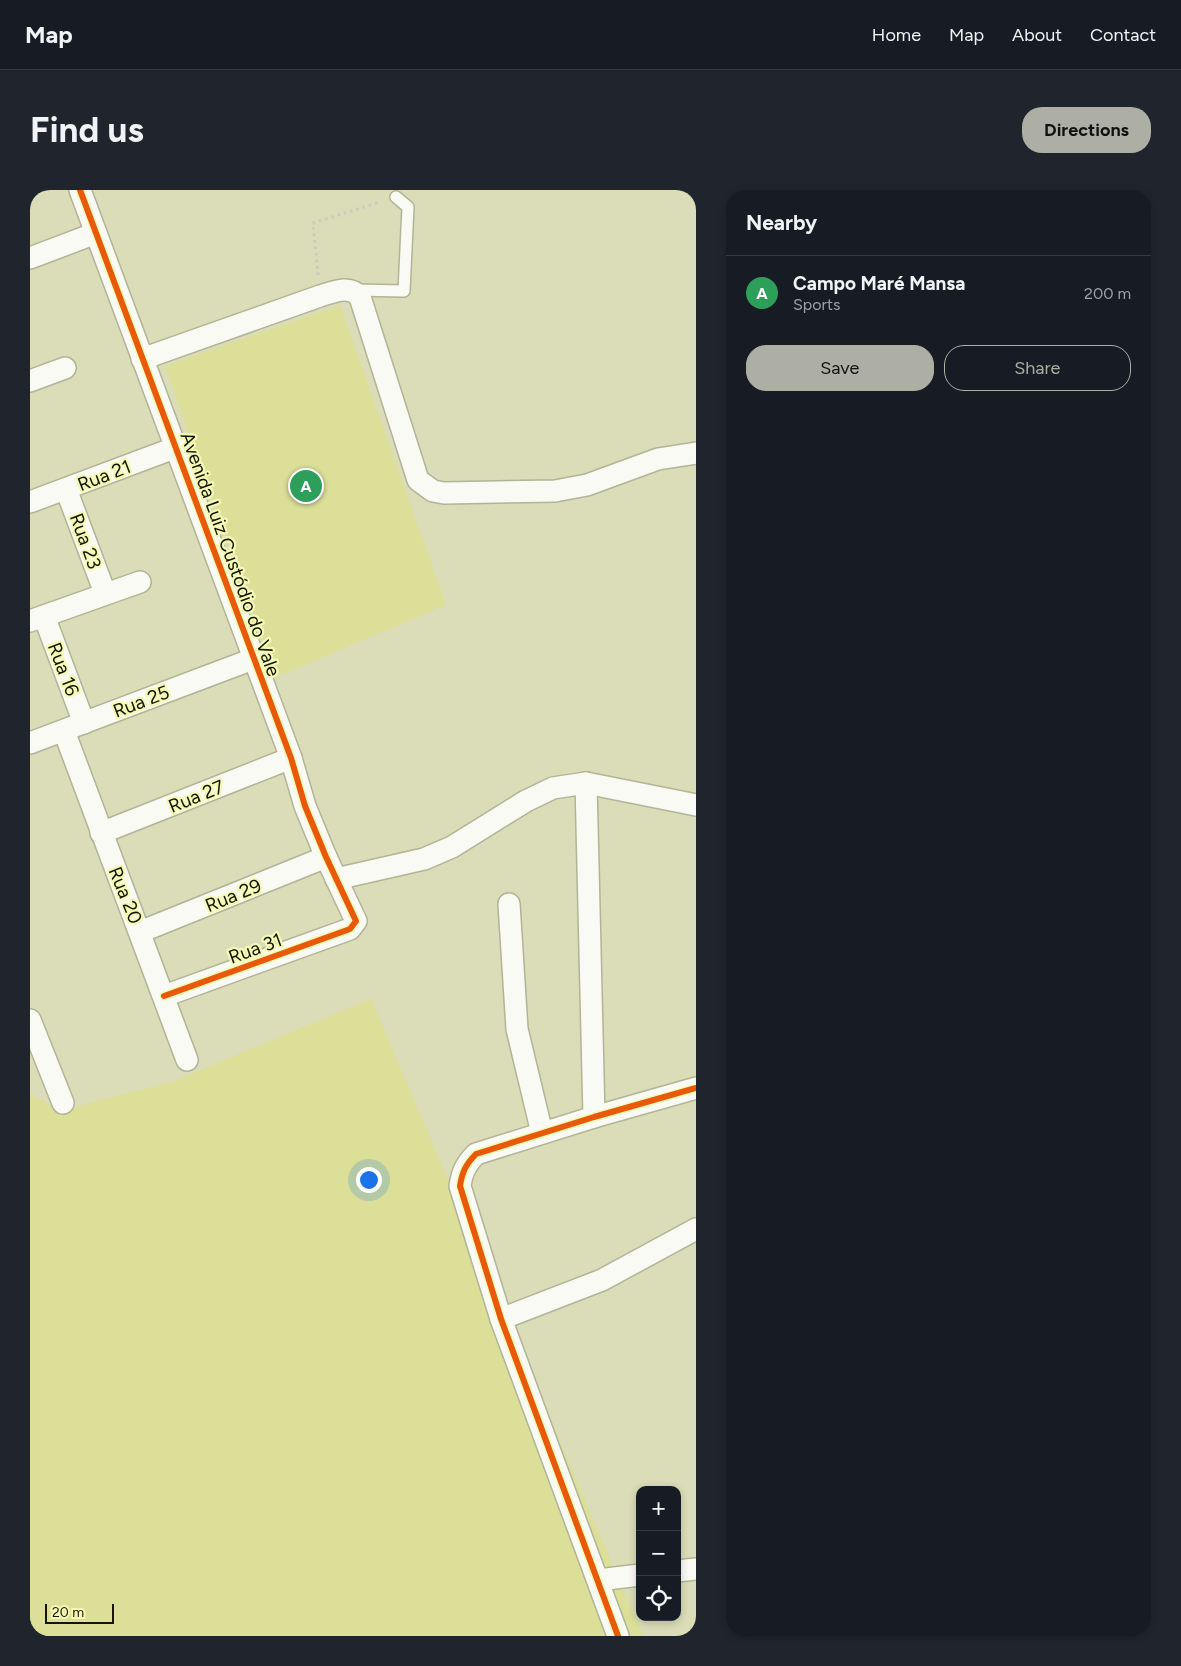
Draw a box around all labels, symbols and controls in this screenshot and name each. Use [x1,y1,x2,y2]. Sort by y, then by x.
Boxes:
text: Map [25,20,73,49]
text: Home [872,24,921,46]
text: Map [949,24,984,46]
text: About [1012,24,1062,46]
text: Contact [1090,24,1156,46]
button: Directions [1022,107,1151,153]
text: Find us [30,109,144,151]
text: Nearby [746,210,817,235]
text: Campo Maré Mansa [793,272,965,295]
text: A [756,284,768,303]
text: 200 m [1084,284,1131,303]
text: Sports [793,295,840,314]
button: Save [746,345,934,391]
button: Share [944,345,1131,391]
street label: Avenida Luiz Custódio do Vale [176,429,285,679]
street label: Rua 21 [74,455,134,496]
pin: A [290,467,322,505]
street label: Rua 23 [65,510,106,572]
street label: Rua 16 [43,639,84,699]
street label: Rua 25 [110,680,173,723]
street label: Rua 27 [165,775,227,818]
street label: Rua 20 [104,863,147,927]
street label: Rua 29 [202,874,265,917]
street label: Rua 31 [225,928,285,969]
your location [356,1167,382,1193]
map controls [636,1486,681,1621]
button: + [636,1486,681,1531]
button: − [636,1531,681,1576]
button: locate [636,1576,681,1621]
scale bar [45,1601,114,1624]
text: 20 m [52,1604,84,1621]

